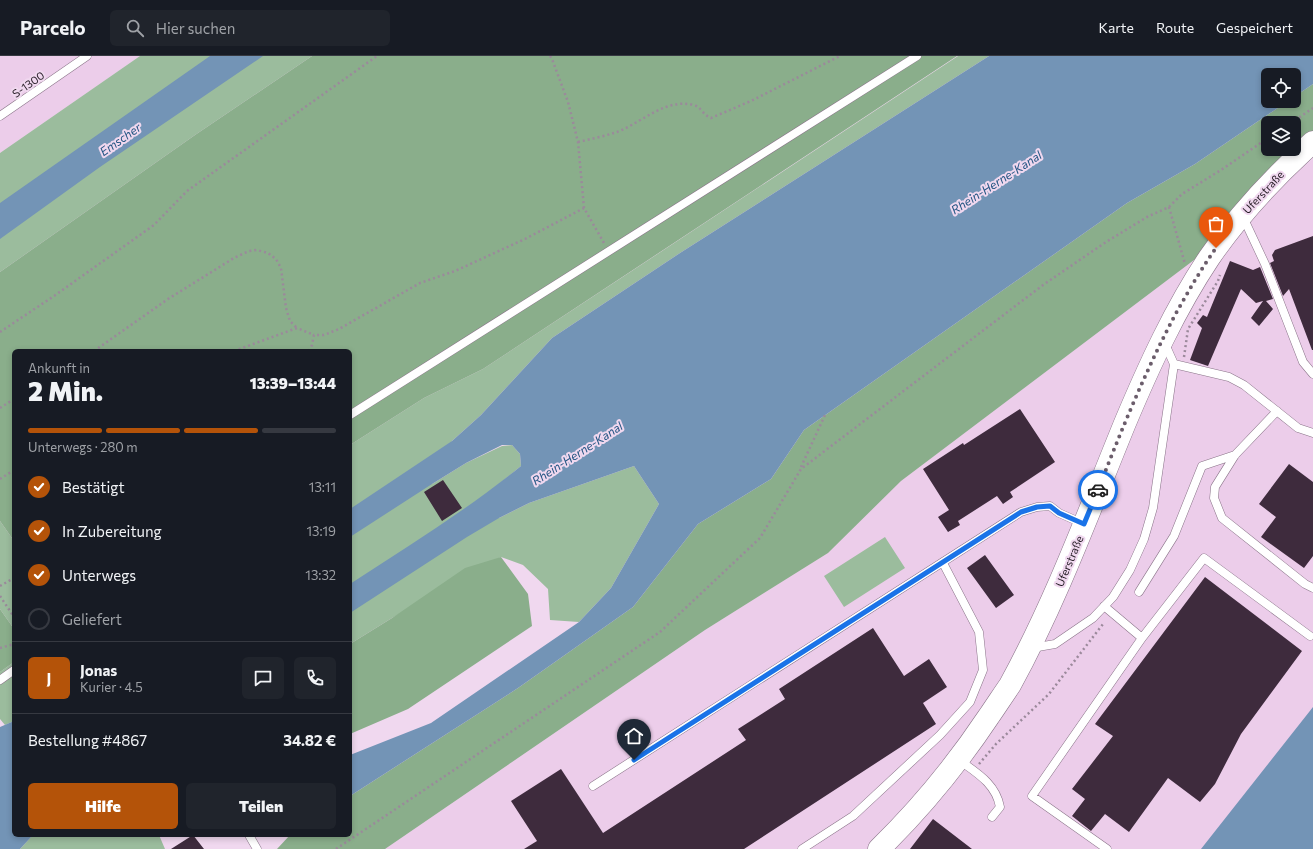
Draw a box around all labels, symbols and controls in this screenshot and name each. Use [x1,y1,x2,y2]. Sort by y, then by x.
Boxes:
search box [110,10,390,46]
text: Parcelo [20,16,86,39]
icon: search [124,17,146,39]
text: Hier suchen [156,19,235,37]
text: Karte [1099,19,1134,36]
text: Route [1156,19,1194,36]
text: Gespeichert [1216,19,1293,36]
street label: S-1300 [9,68,47,100]
map controls [1261,68,1301,156]
button: locate [1261,68,1301,108]
button: layers [1261,116,1301,156]
water label: Emscher [97,119,144,158]
water label: Rhein-Herne-Kanal [948,147,1045,217]
street label: Uferstraße [1240,168,1286,216]
pin [1199,207,1233,248]
icon: bag [1205,213,1227,235]
text: Ankunft in [28,360,90,376]
text: 13:39–13:44 [250,374,336,392]
text: 2 Min. [28,375,103,406]
water label: Rhein-Herne-Kanal [529,418,626,488]
text: Unterwegs · 280 m [28,439,138,455]
courier [1078,470,1118,510]
icon: check [28,476,50,498]
text: Bestätigt [62,478,125,496]
text: 13:11 [309,479,336,495]
icon: car [1087,479,1109,501]
icon: check [28,520,50,542]
text: In Zubereitung [62,522,162,540]
text: 13:19 [307,523,336,539]
street label: Uferstraße [1052,533,1086,588]
icon: check [28,564,50,586]
text: Unterwegs [62,566,136,584]
text: 13:32 [305,567,336,583]
text: Geliefert [62,610,122,628]
button: chat [242,657,284,699]
button: phone [294,657,336,699]
text: Jonas [80,661,117,679]
text: J [47,669,51,687]
text: Kurier · 4.5 [80,679,143,695]
pin [617,719,651,760]
icon: home [623,725,645,747]
text: Bestellung #4867 [28,731,147,749]
text: 34.82 € [283,731,336,749]
button: Hilfe [28,783,178,829]
button: Teilen [186,783,336,829]

